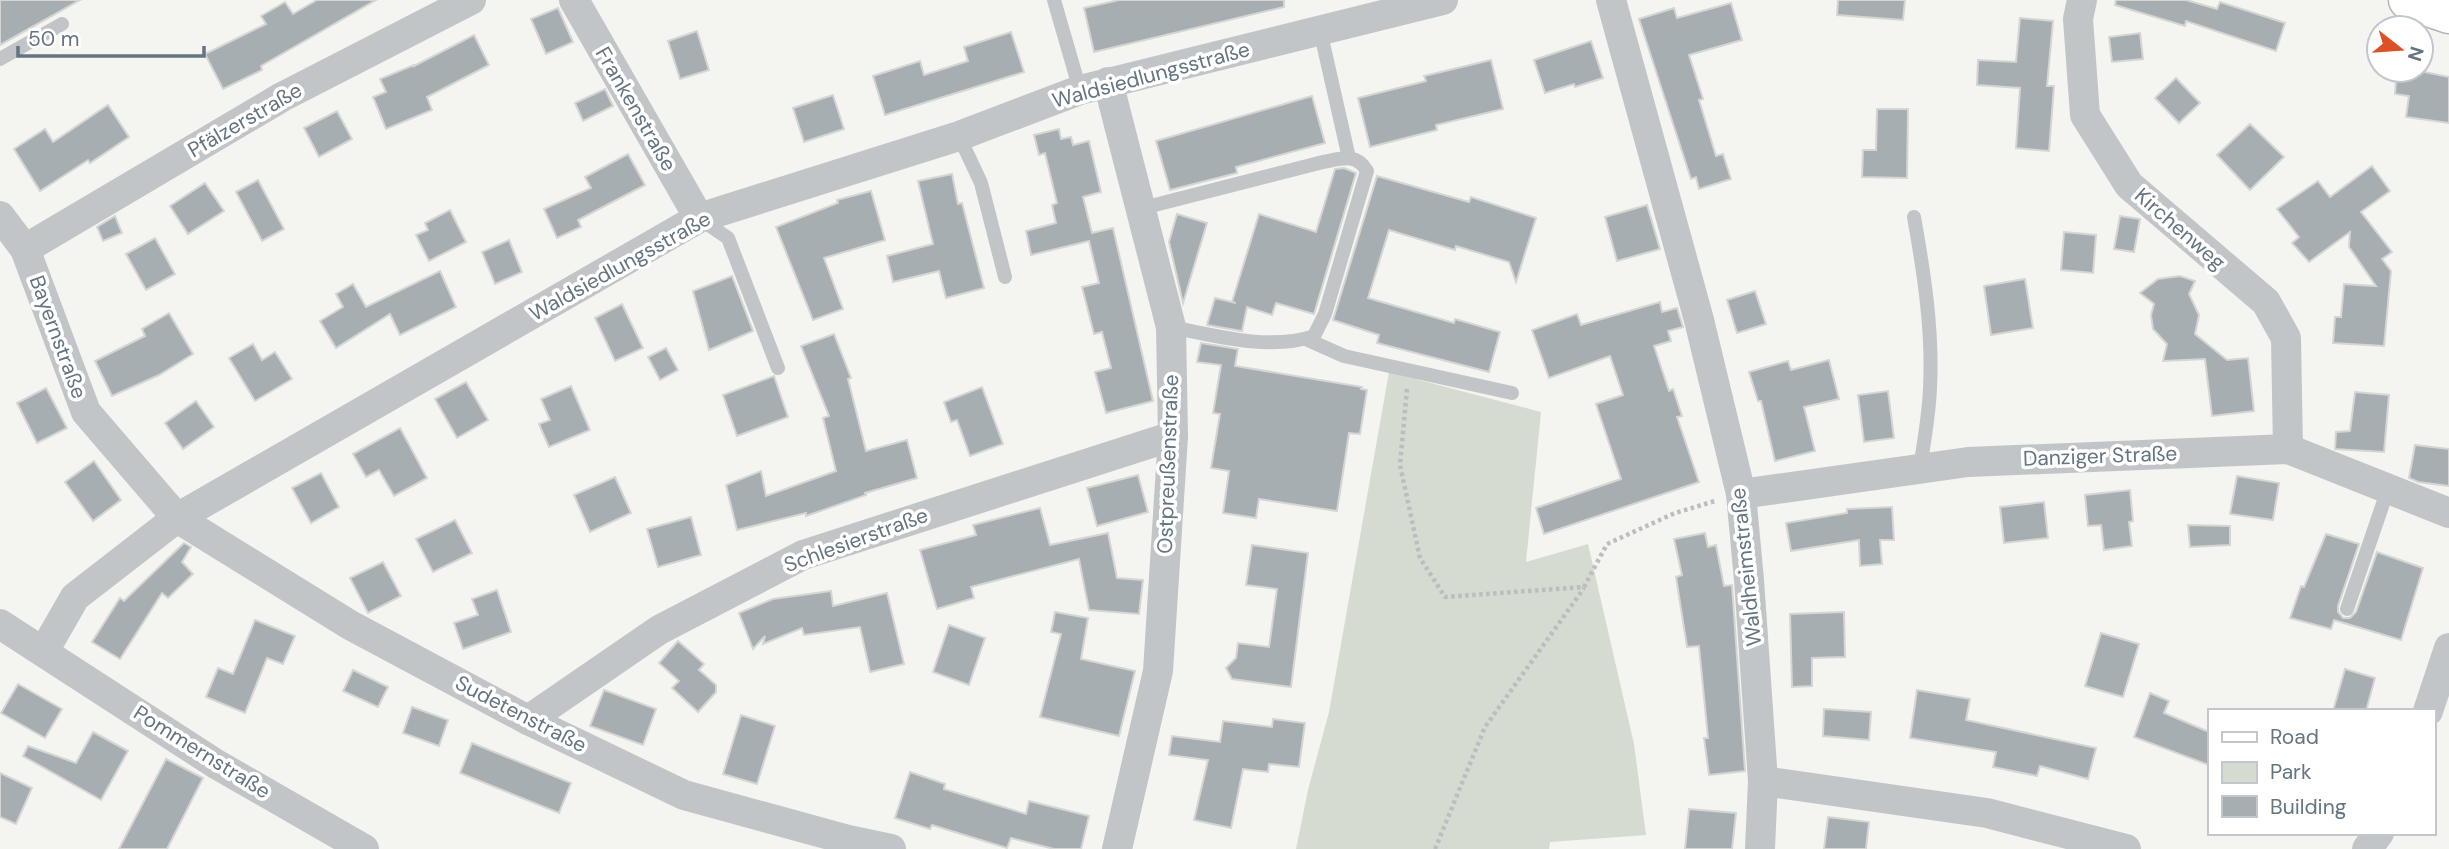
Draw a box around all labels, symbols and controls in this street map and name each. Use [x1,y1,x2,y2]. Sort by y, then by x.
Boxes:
scale bar [18,14,203,58]
north arrow [2365,14,2435,84]
text: 50 m [28,25,79,53]
street label: Waldsiedlungsstraße [1049,35,1253,115]
street label: Frankenstraße [589,42,683,176]
text: N [2402,44,2430,64]
street label: Pfälzerstraße [183,76,307,164]
street label: Kirchenweg [2129,182,2232,276]
street label: Waldsiedlungsstraße [524,204,716,328]
street label: Bayernstraße [23,271,93,403]
street label: Ostpreußenstraße [1151,374,1185,554]
street label: Danziger Straße [2022,439,2178,473]
street label: Waldheimstraße [1724,486,1768,648]
street label: Schlesierstraße [780,501,932,579]
street label: Sudetenstraße [451,669,592,759]
street label: Pommernstraße [128,699,276,805]
legend [2208,709,2435,835]
text: Road [2270,723,2319,751]
text: Park [2270,758,2312,786]
text: Building [2270,793,2347,821]

